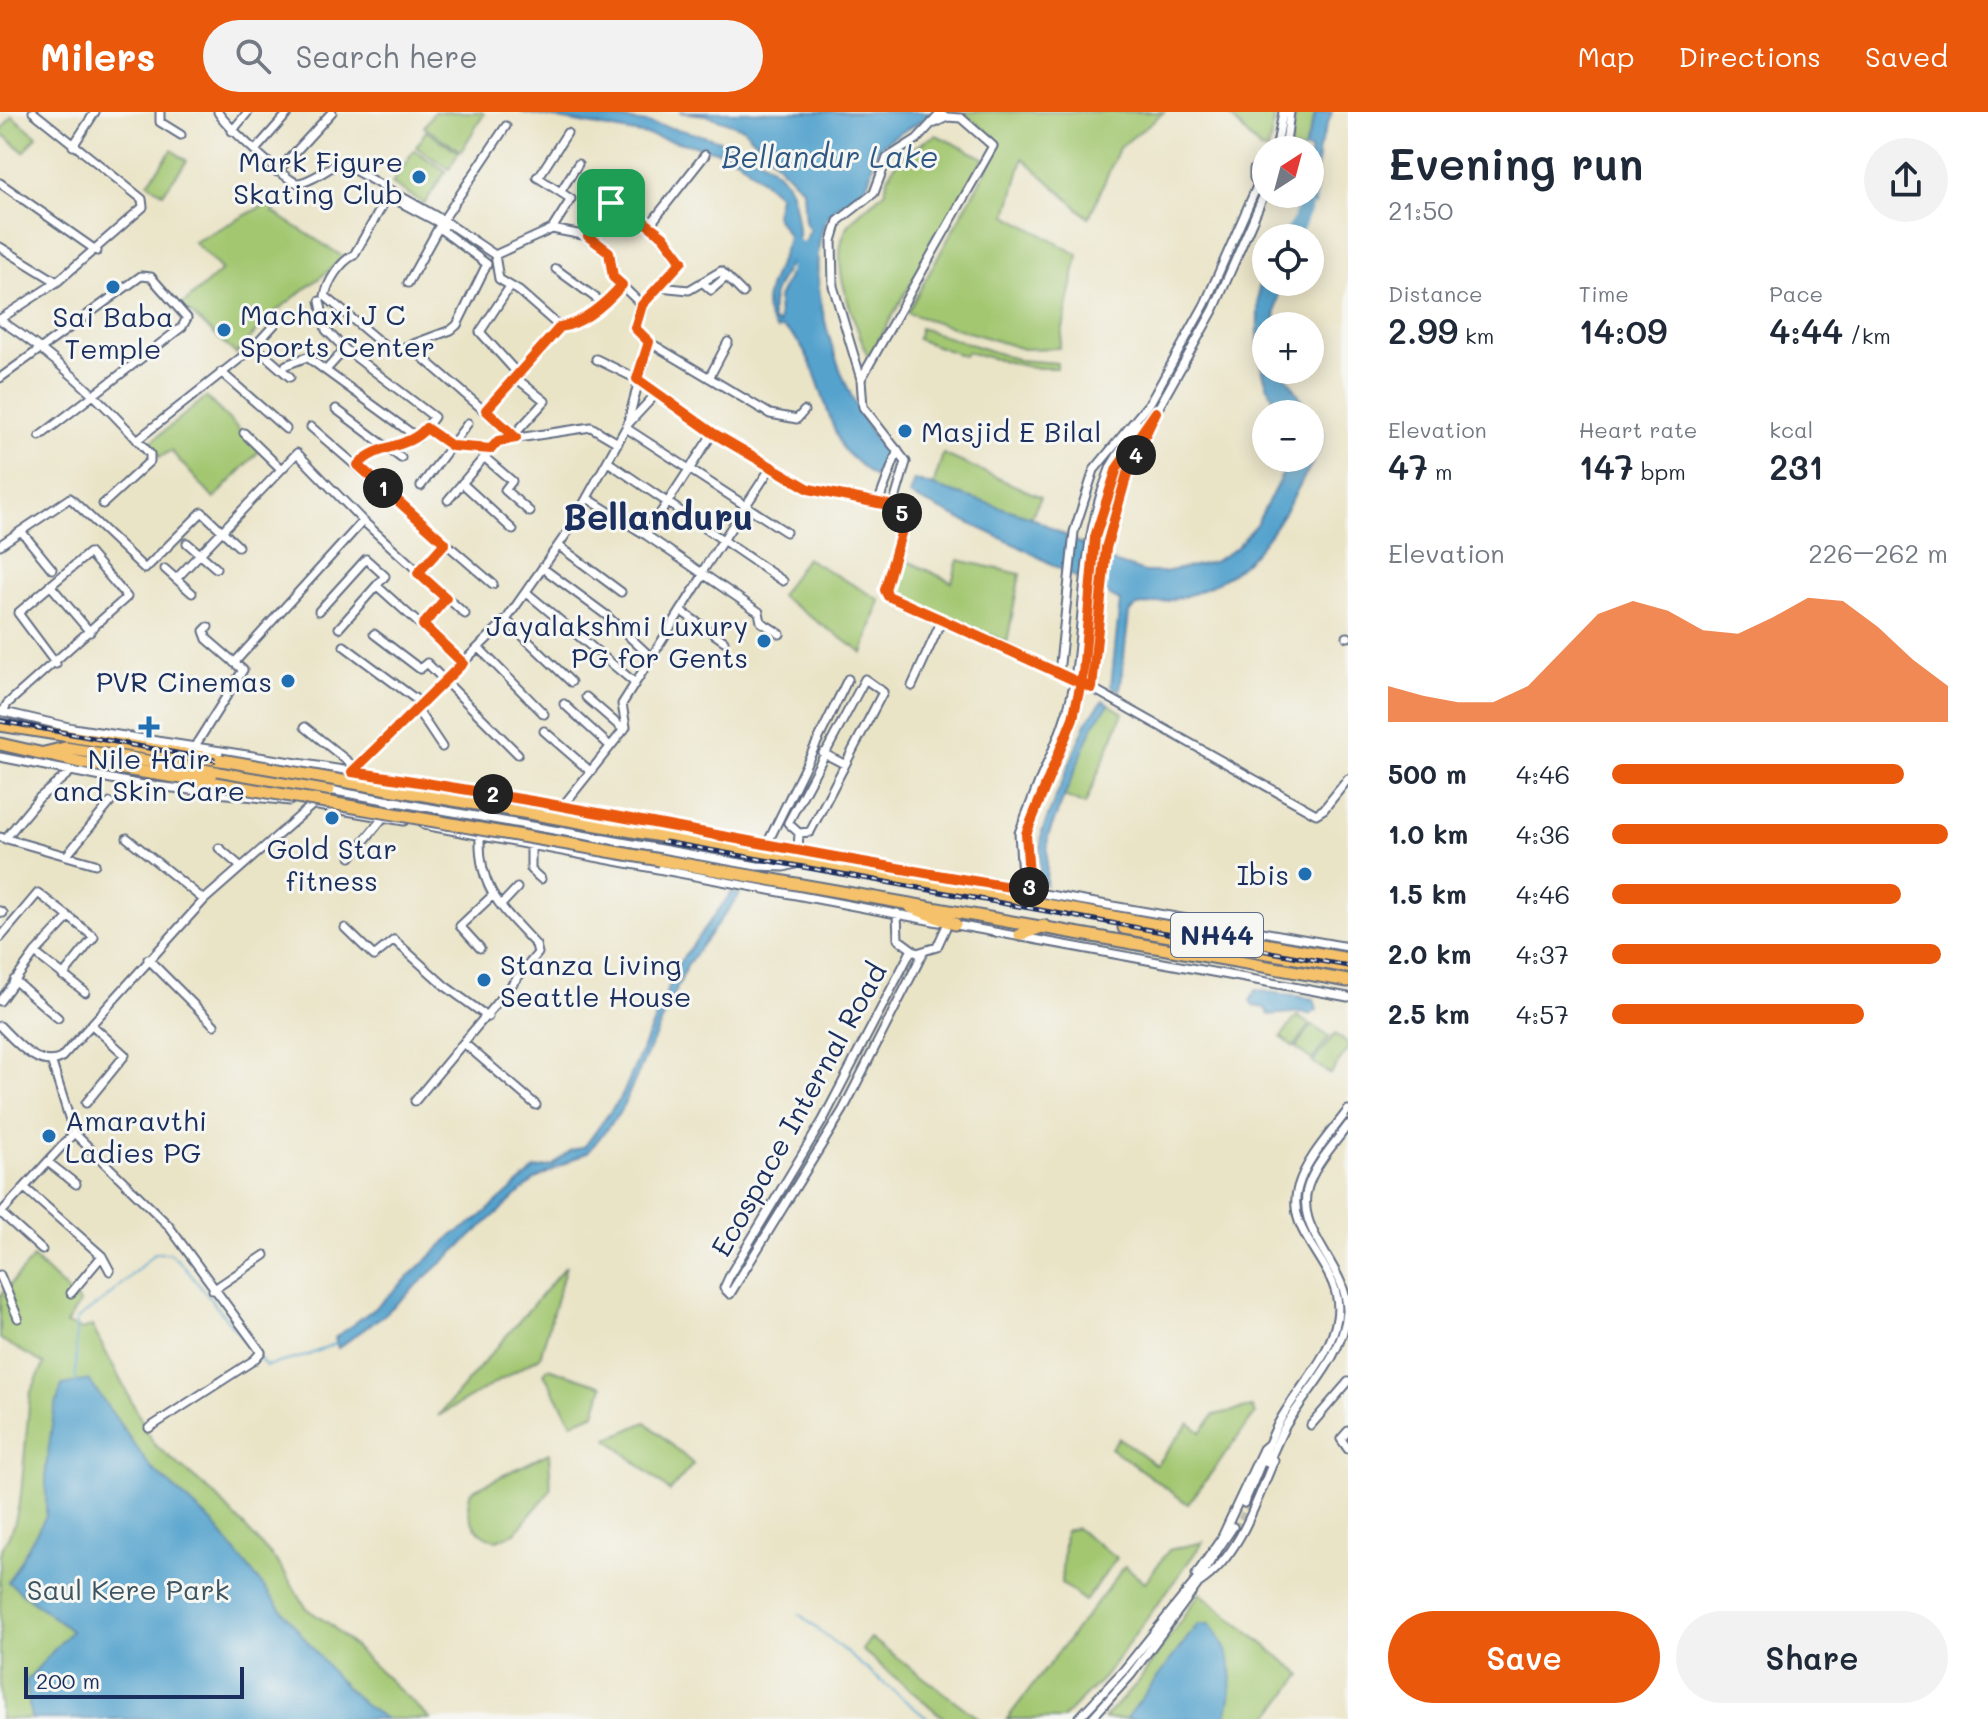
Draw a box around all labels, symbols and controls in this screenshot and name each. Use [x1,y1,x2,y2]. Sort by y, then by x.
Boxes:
search box [203,20,763,92]
text: Milers [40,31,155,81]
icon: search [231,34,275,78]
text: Search here [295,36,478,76]
text: Map [1578,38,1635,74]
text: Directions [1679,38,1821,74]
text: Saved [1865,38,1948,74]
text: Evening run [1388,134,1643,191]
water label: Bellandur Lake [722,136,938,176]
north arrow [1252,136,1324,208]
map controls [1252,136,1324,472]
button: share [1864,138,1948,222]
place label: Mark Figure Skating Club [233,143,403,211]
marker: Mark Figure Skating Club [410,168,428,186]
pin [577,169,645,237]
icon: arrive [589,181,633,225]
text: 21:50 [1388,193,1453,227]
button: locate [1252,224,1324,296]
marker: Sai Baba Temple [104,278,122,296]
text: Distance [1388,279,1483,308]
text: Time [1579,279,1629,308]
text: Pace [1769,279,1823,308]
place label: Machaxi J C Sports Center [240,296,435,364]
place label: Sai Baba Temple [53,298,173,366]
text: 2.99 [1388,308,1458,353]
text: 14:09 [1579,308,1667,353]
text: 4:44 [1769,308,1843,353]
button: + [1252,312,1324,384]
marker: Machaxi J C Sports Center [215,321,233,339]
text: km [1458,321,1494,350]
text: /km [1843,321,1891,350]
button: − [1252,400,1324,472]
place label: Masjid E Bilal [921,413,1102,449]
text: Elevation [1388,415,1487,444]
text: Heart rate [1579,415,1697,444]
text: kcal [1769,415,1813,444]
marker: Masjid E Bilal [896,422,914,440]
pin: 4 [1116,435,1156,475]
text: 4 [1129,440,1143,469]
text: 47 [1388,444,1428,489]
text: 147 [1579,444,1634,489]
text: 231 [1769,444,1824,489]
text: m [1428,457,1453,486]
text: bpm [1634,457,1686,486]
pin: 1 [363,468,403,508]
text: 1 [378,473,388,502]
district label: Bellanduru [563,492,753,539]
pin: 5 [882,493,922,533]
text: 5 [896,498,908,527]
text: Elevation [1388,536,1505,570]
text: 226–262 m [1808,536,1948,570]
place label: Jayalakshmi Luxury PG for Gents [486,607,748,675]
marker: Jayalakshmi Luxury PG for Gents [755,632,773,650]
place label: PVR Cinemas [96,663,272,699]
marker: PVR Cinemas [279,672,297,690]
marker: Nile Hair and Skin Care [138,716,160,738]
place label: Nile Hair and Skin Care [53,740,245,808]
text: 500 m [1388,757,1467,791]
text: 4:46 [1516,757,1570,791]
pin: 2 [473,774,513,814]
text: 2 [487,779,499,808]
marker: Gold Star fitness [323,809,341,827]
text: 1.0 km [1388,817,1468,851]
text: 4:36 [1516,817,1570,851]
place label: Gold Star fitness [267,830,397,898]
place label: Ibis [1237,856,1289,892]
marker: Ibis [1296,865,1314,883]
pin: 3 [1009,867,1049,907]
text: 3 [1022,872,1036,901]
text: 1.5 km [1388,877,1467,911]
text: 4:46 [1516,877,1570,911]
road number: NH44 [1171,913,1263,957]
text: 2.0 km [1388,937,1471,971]
text: 4:37 [1516,937,1569,971]
place label: Stanza Living Seattle House [500,946,691,1014]
street label: Ecospace Internal Road [702,956,894,1262]
marker: Stanza Living Seattle House [475,971,493,989]
text: 2.5 km [1388,997,1470,1031]
text: 4:57 [1516,997,1569,1031]
place label: Amaravthi Ladies PG [65,1102,207,1170]
marker: Amaravthi Ladies PG [40,1127,58,1145]
park label: Saul Kere Park [27,1571,229,1607]
button: Save [1388,1611,1660,1703]
button: Share [1676,1611,1948,1703]
scale bar [24,1663,244,1699]
text: 200 m [36,1666,100,1695]

